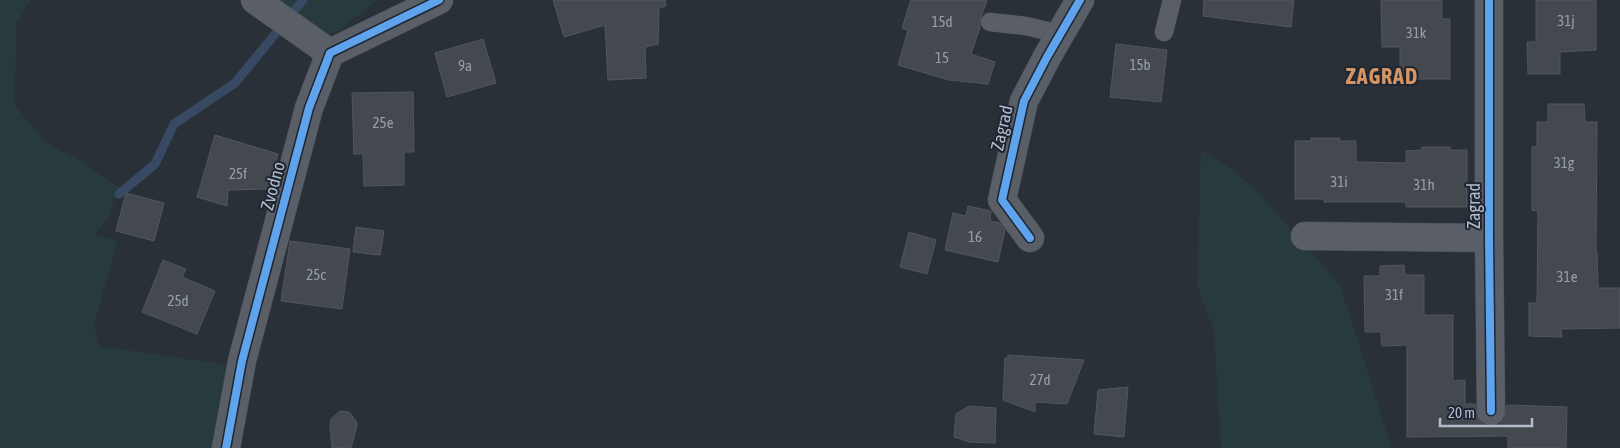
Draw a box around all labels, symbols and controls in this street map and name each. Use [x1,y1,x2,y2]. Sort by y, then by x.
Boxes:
house number: 31j [1557,12,1575,29]
house number: 15d [931,13,953,30]
house number: 31k [1406,24,1427,41]
house number: 15 [935,49,949,66]
house number: 15b [1129,56,1151,73]
house number: 9a [458,57,472,74]
district label: ZAGRAD [1346,63,1418,89]
street label: Zagrad [986,103,1017,153]
house number: 25e [373,114,394,131]
house number: 31g [1554,154,1575,171]
street label: Zvodno [256,159,289,213]
house number: 25f [229,165,247,182]
house number: 31i [1330,173,1348,190]
house number: 31h [1413,176,1435,193]
street label: Zagrad [1463,183,1484,229]
house number: 16 [968,228,982,245]
house number: 25c [306,266,326,283]
house number: 31e [1557,268,1578,285]
house number: 31f [1385,286,1403,303]
house number: 25d [167,292,189,309]
house number: 27d [1029,371,1051,388]
scale bar [1440,396,1532,428]
text: 20 m [1448,404,1475,421]

